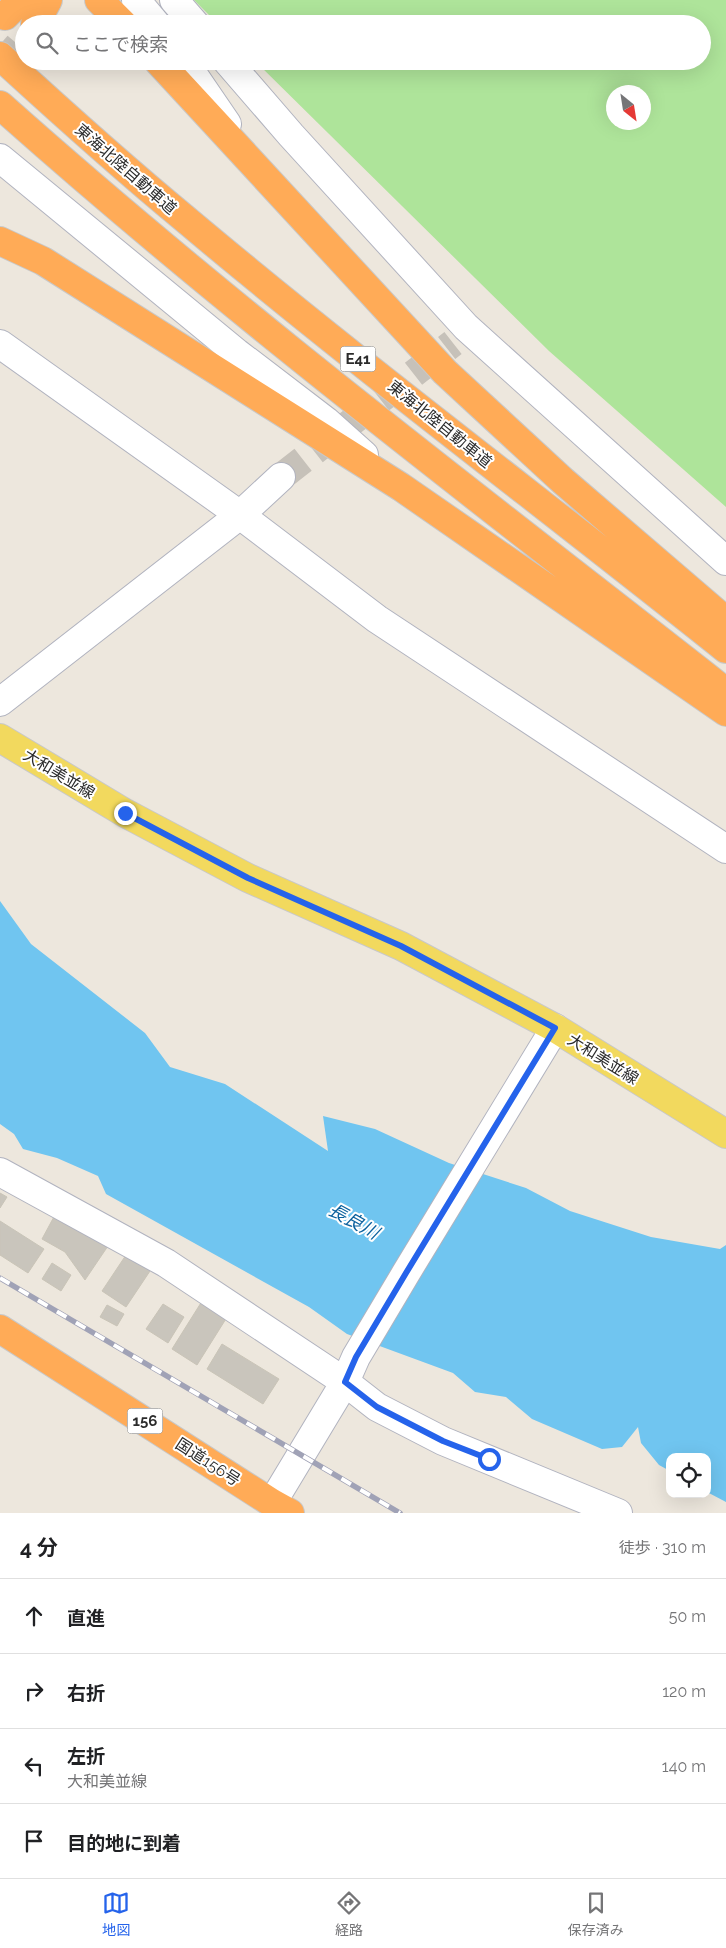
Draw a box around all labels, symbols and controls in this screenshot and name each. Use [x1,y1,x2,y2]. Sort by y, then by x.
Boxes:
search box [15,15,711,70]
icon: search [33,29,61,57]
text: ここで検索 [73,33,168,55]
north arrow [606,85,651,130]
street label: 東海北陸自動車道 [71,120,181,218]
road number: E41 [340,346,376,372]
street label: 東海北陸自動車道 [384,376,496,472]
street label: 大和美並線 [20,745,98,803]
route end [114,802,137,825]
street label: 大和美並線 [564,1030,642,1088]
water label: 長良川 [325,1199,384,1244]
road number: 156 [128,1408,162,1434]
street label: 国道156号 [172,1434,244,1490]
route start [478,1448,501,1471]
map controls [666,1453,711,1498]
button: locate [666,1453,711,1498]
text: 4 分 [20,1535,58,1560]
text: 徒歩 · 310 m [619,1538,706,1557]
icon: ahead [20,1602,48,1630]
text: 直進 [67,1607,105,1629]
text: 50 m [669,1607,706,1626]
icon: right [20,1677,48,1705]
text: 右折 [67,1682,105,1704]
text: 120 m [662,1682,706,1701]
text: 左折 [67,1745,105,1767]
icon: left [20,1752,48,1780]
text: 140 m [662,1757,706,1776]
text: 大和美並線 [67,1772,147,1791]
icon: arrive [20,1827,48,1855]
text: 目的地に到着 [67,1832,181,1854]
tab: 地図 [102,1889,130,1939]
tab: 経路 [335,1889,363,1939]
tab: 保存済み [568,1889,624,1939]

